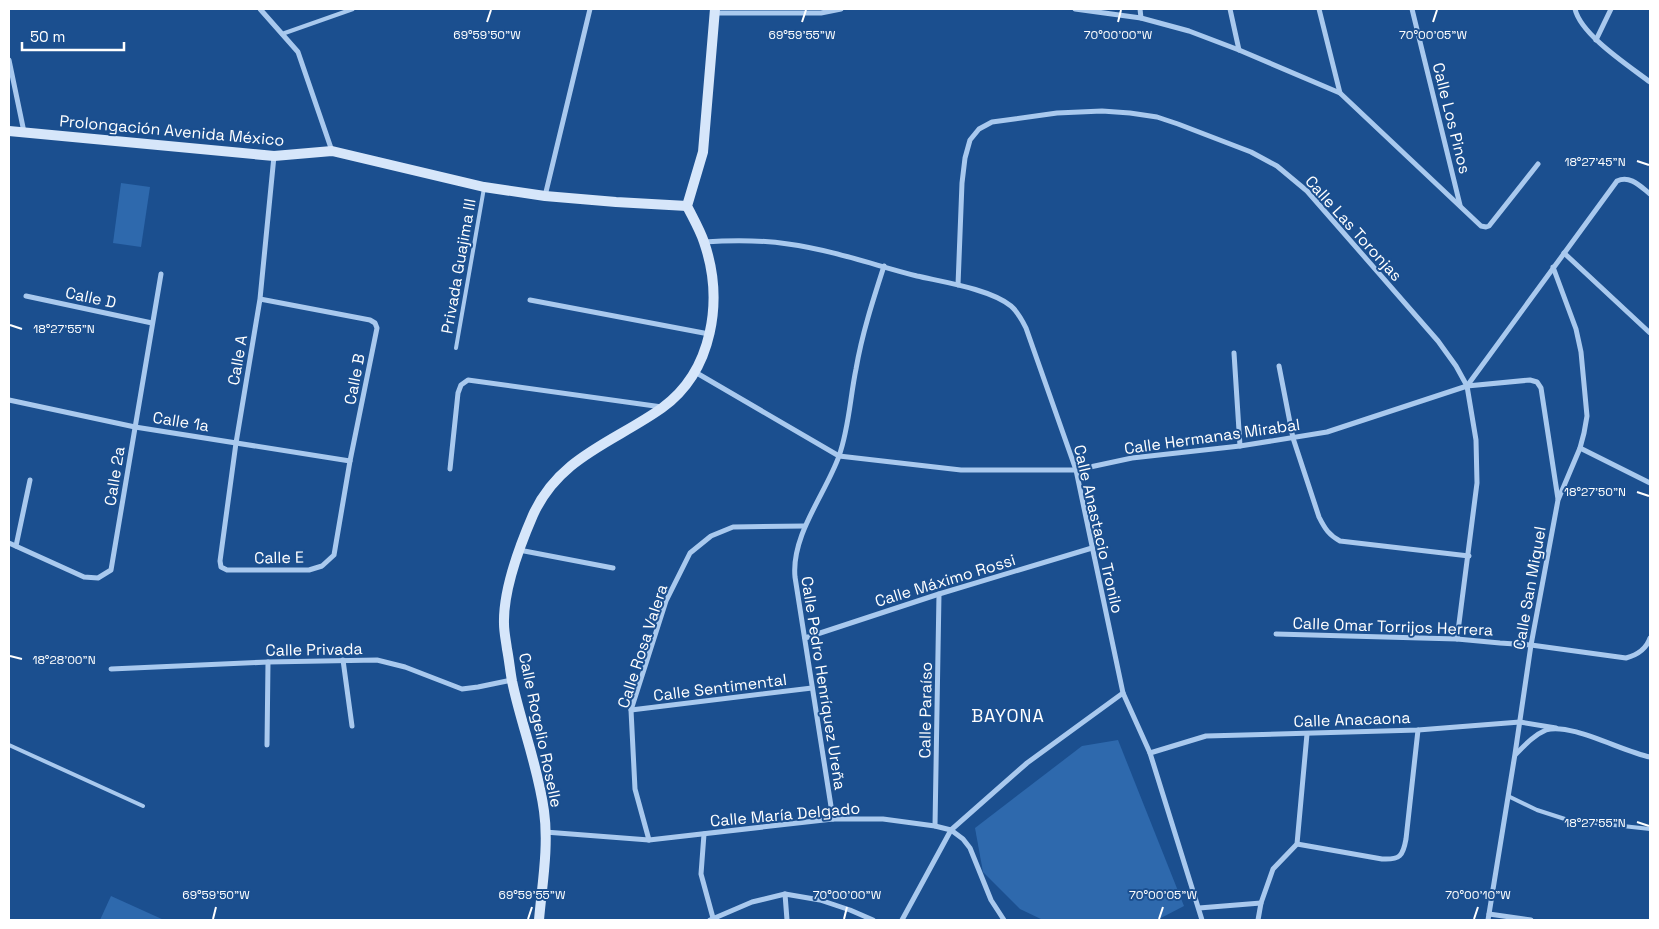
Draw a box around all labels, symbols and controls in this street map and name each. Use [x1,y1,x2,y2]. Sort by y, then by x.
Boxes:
scale bar [22,20,125,52]
text: 50 m [30,27,65,46]
text: 69°59'50"W [453,27,521,43]
text: 69°59'55"W [769,27,836,43]
text: 70°00'00"W [1084,27,1153,43]
text: 70°00'05"W [1399,27,1467,43]
street label: Calle Los Pinos [1428,60,1475,176]
street label: Prolongación Avenida México [59,110,285,151]
text: 18°27'45"N [1564,154,1626,170]
street label: Calle Las Toronjas [1300,171,1407,286]
street label: Privada Guajima III [436,197,481,335]
street label: Calle D [64,282,118,313]
text: 18°27'55"N [33,321,95,337]
street label: Calle A [223,333,252,387]
street label: Calle B [339,352,370,406]
street label: Calle 1a [151,407,211,436]
street label: Calle Hermanas Mirabal [1123,414,1301,459]
street label: Calle Anastacio Tronilo [1069,443,1128,616]
street label: Calle 2a [99,445,130,507]
text: 18°27'50"N [1564,484,1626,500]
street label: Calle San Miguel [1508,525,1551,651]
street label: Calle E [254,547,304,568]
street label: Calle Máximo Rossi [872,549,1018,612]
street label: Calle Pedro Henríquez Ureña [796,575,851,791]
street label: Calle Rosa Valera [613,581,672,711]
street label: Calle Omar Torrijos Herrera [1292,613,1494,640]
street label: Calle Privada [265,638,363,661]
street label: Calle Rogelio Roselle [514,651,567,809]
text: 18°28'00"N [32,652,96,668]
street label: Calle Paraíso [914,661,937,759]
street label: Calle Sentimental [652,669,788,706]
district label: BAYONA [971,704,1045,727]
street label: Calle Anacaona [1293,707,1411,732]
street label: Calle María Delgado [709,797,861,832]
text: 18°27'55"N [1564,815,1626,831]
text: 69°59'50"W [182,887,250,903]
text: 69°59'55"W [499,887,566,903]
text: 70°00'00"W [813,887,882,903]
text: 70°00'05"W [1129,887,1197,903]
text: 70°00'10"W [1445,887,1511,903]

